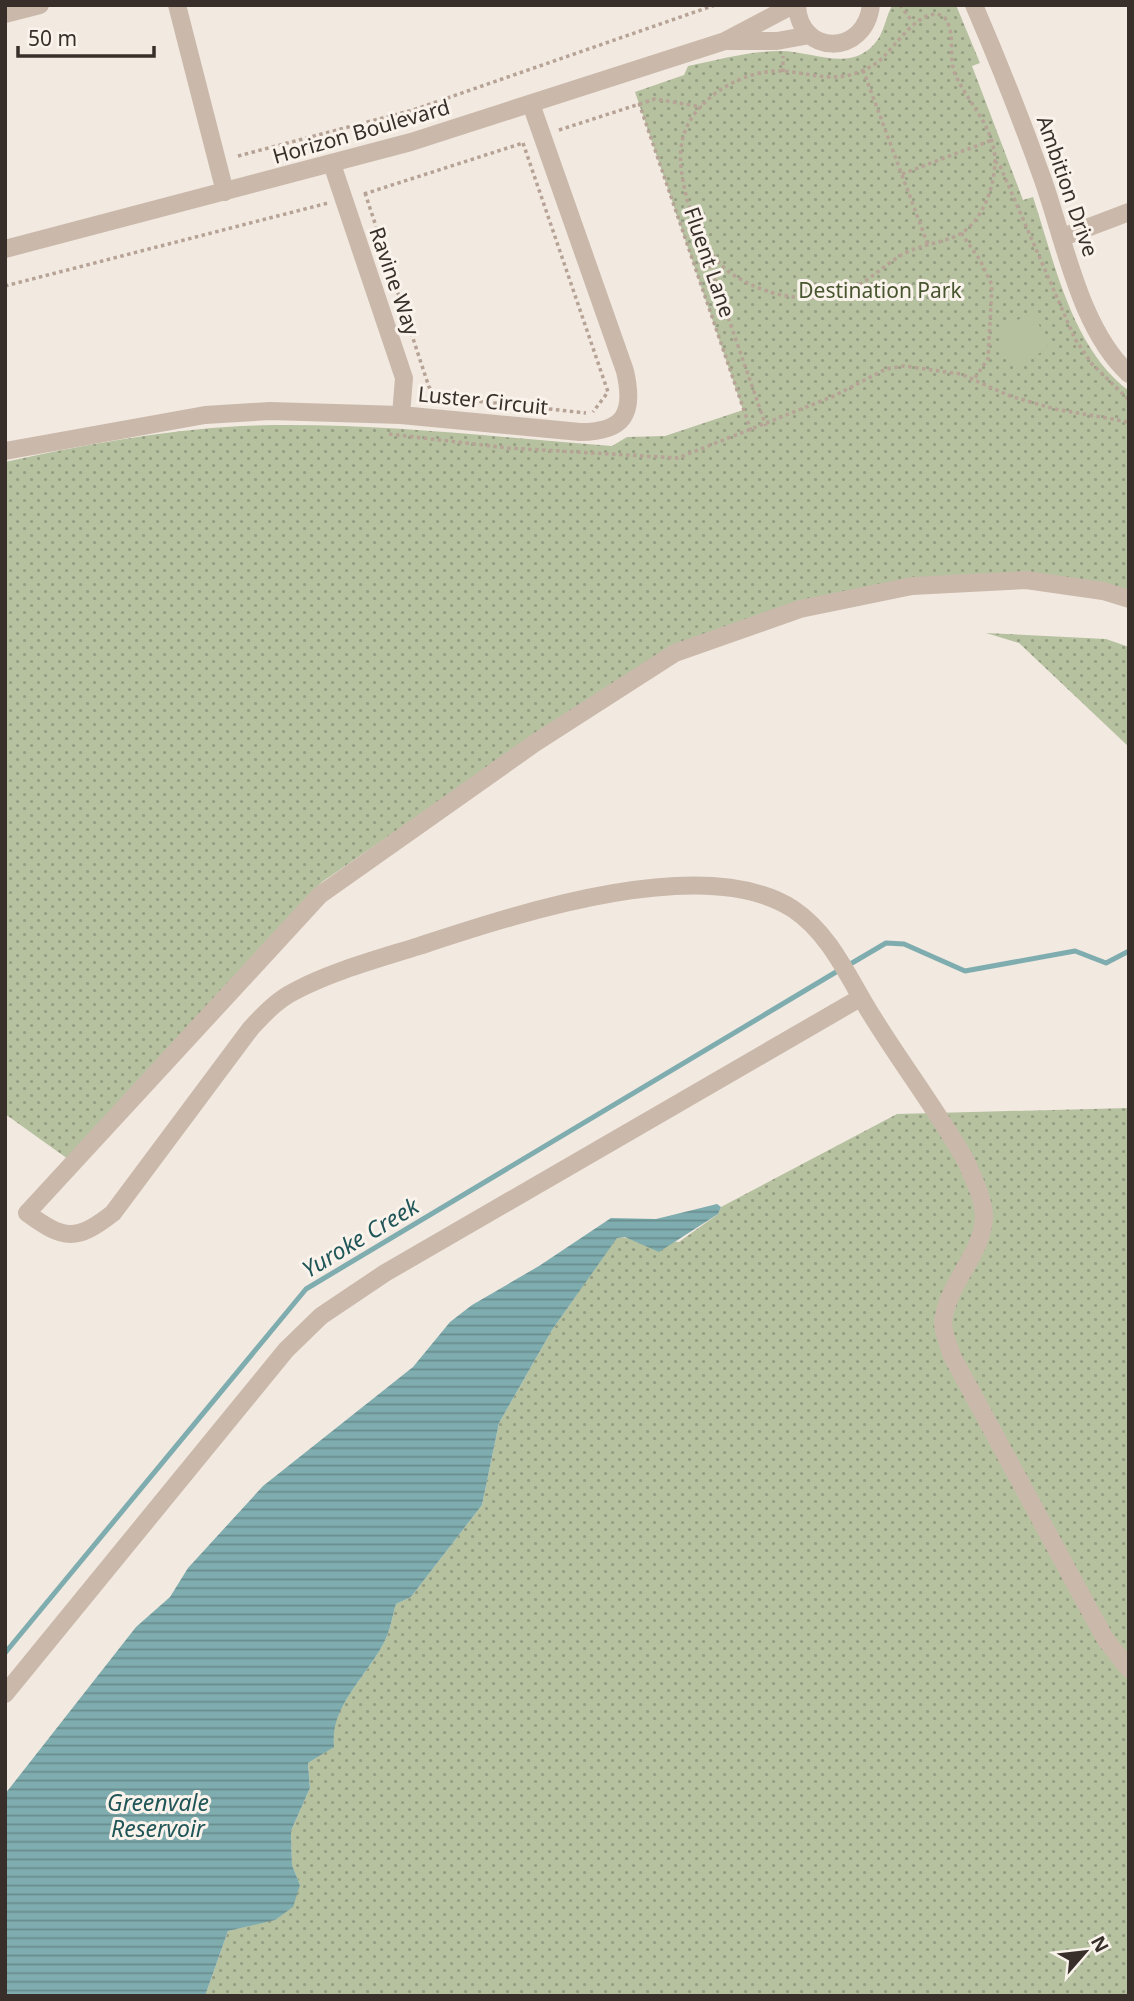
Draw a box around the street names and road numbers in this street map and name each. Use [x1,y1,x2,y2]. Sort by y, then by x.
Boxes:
street label: Horizon Boulevard [269,92,453,170]
street label: Ambition Drive [1031,112,1105,260]
street label: Fluent Lane [678,203,742,321]
street label: Ravine Way [363,223,427,339]
street label: Luster Circuit [417,379,550,421]

